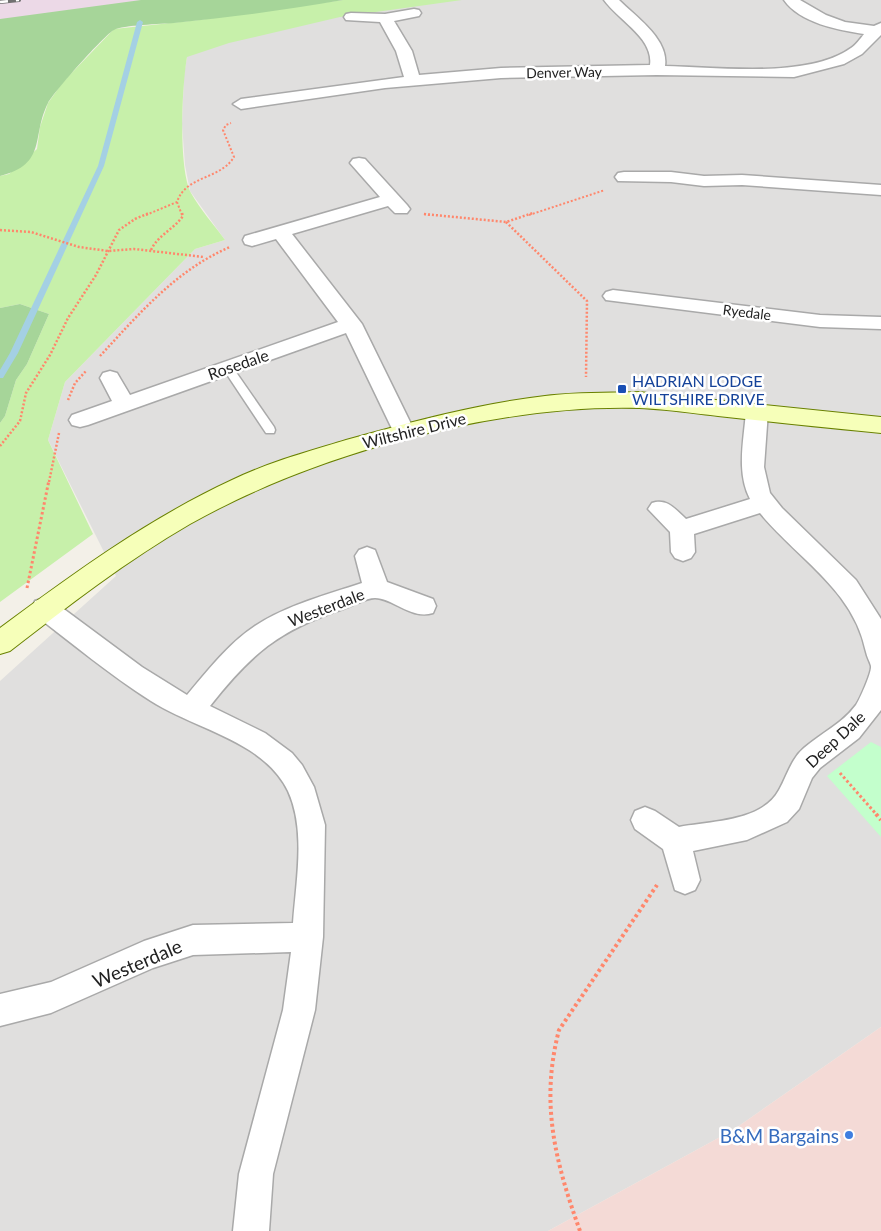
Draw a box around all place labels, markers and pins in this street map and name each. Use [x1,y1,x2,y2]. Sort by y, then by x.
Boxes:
place label: HADRIAN LODGE WILTSHIRE DRIVE [632,371,765,408]
marker: HADRIAN LODGE WILTSHIRE DRIVE [616,383,628,395]
place label: B&M Bargains [720,1124,839,1147]
marker: B&M Bargains [843,1129,855,1141]

